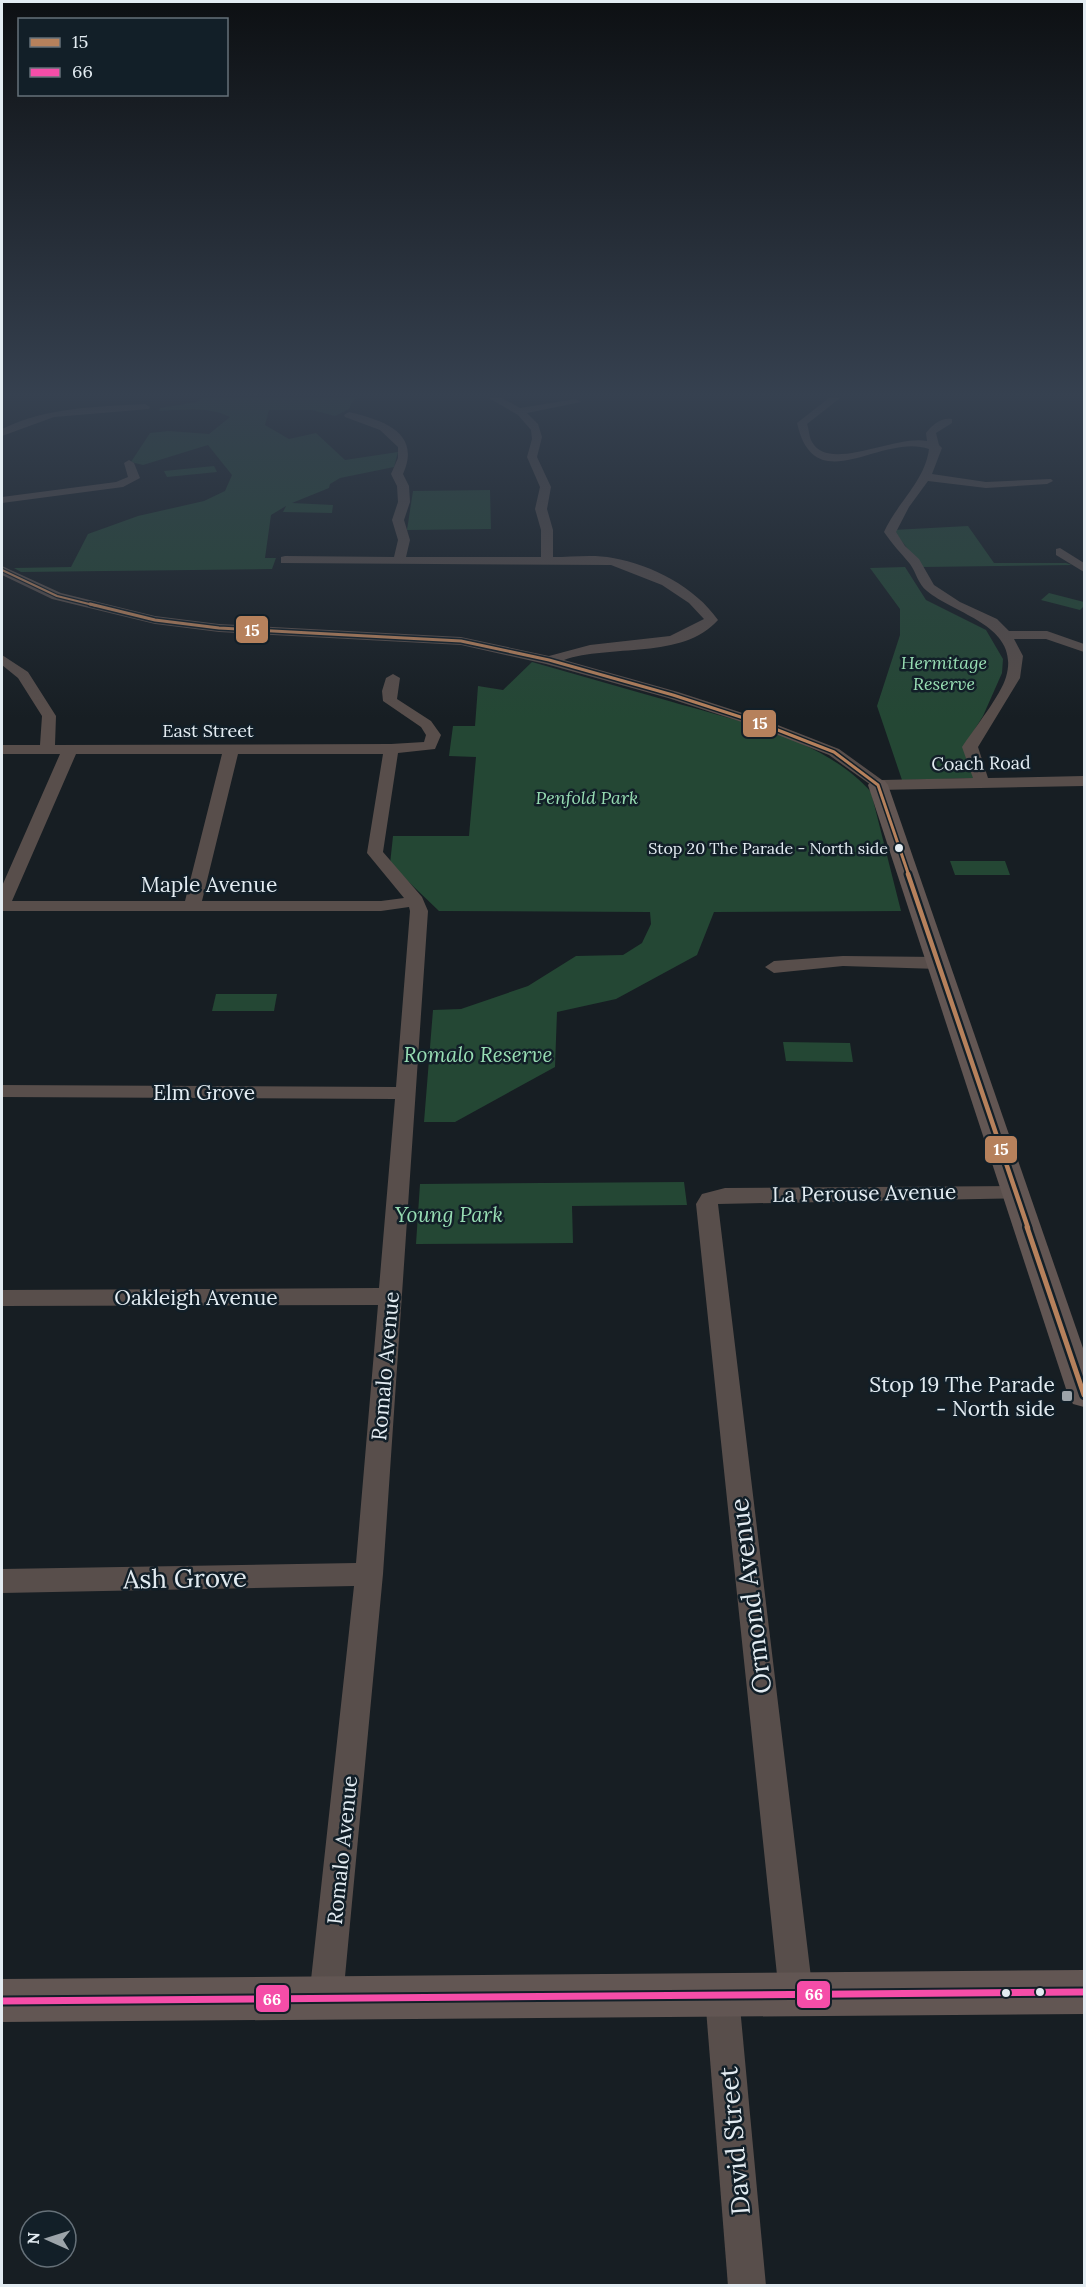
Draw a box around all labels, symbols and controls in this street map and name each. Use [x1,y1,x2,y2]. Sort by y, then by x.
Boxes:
legend [18,18,228,96]
text: 15 [72,30,88,53]
text: 66 [72,60,93,83]
line badge: 15 [235,615,269,644]
text: 15 [244,620,260,640]
park label: Hermitage Reserve [901,651,987,695]
line badge: 15 [742,709,777,738]
text: 15 [752,713,768,733]
street label: East Street [162,719,254,742]
street label: Coach Road [931,751,1031,775]
park label: Penfold Park [536,786,638,809]
place label: Stop 20 The Parade - North side [648,838,888,858]
marker: Stop 20 The Parade - North side [893,842,905,854]
street label: Maple Avenue [141,871,277,898]
park label: Romalo Reserve [404,1041,552,1068]
street label: Elm Grove [153,1079,255,1106]
line badge: 15 [984,1135,1018,1164]
text: 15 [993,1139,1009,1159]
street label: La Perouse Avenue [772,1178,956,1208]
park label: Young Park [395,1201,503,1228]
street label: Oakleigh Avenue [114,1284,278,1311]
street label: Romalo Avenue [365,1290,405,1442]
place label: Stop 19 The Parade - North side [869,1371,1055,1422]
marker: Stop 19 The Parade - North side [1060,1389,1074,1403]
street label: Ormond Avenue [722,1496,778,1696]
street label: Ash Grove [122,1560,247,1596]
street label: Romalo Avenue [321,1774,363,1926]
line badge: 66 [796,1980,831,2009]
line badge: 66 [255,1984,290,2013]
text: 66 [805,1984,823,2004]
unlabelled marker [1034,1986,1046,1998]
unlabelled marker [1000,1987,1012,1999]
text: 66 [263,1989,281,2009]
street label: David Street [711,2065,757,2217]
north arrow [18,2209,78,2269]
text: N [23,2232,43,2245]

